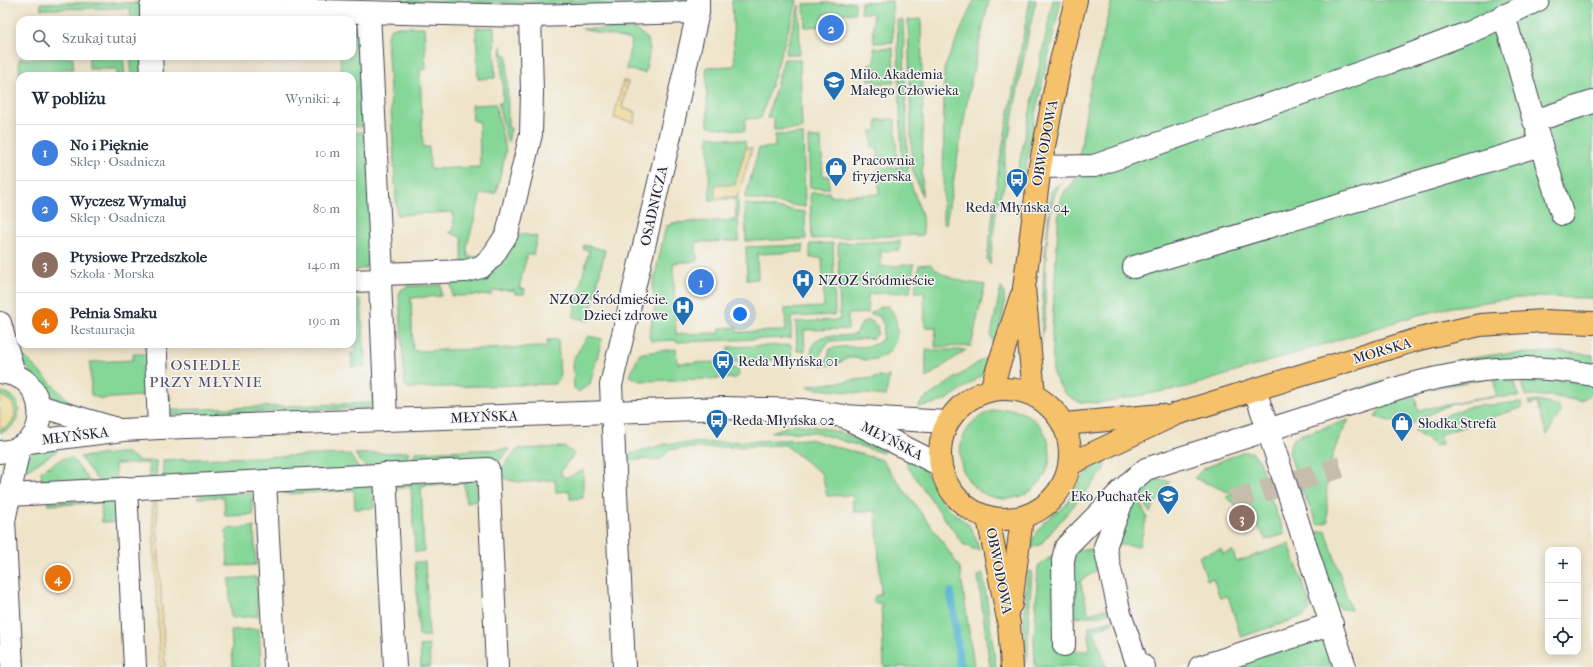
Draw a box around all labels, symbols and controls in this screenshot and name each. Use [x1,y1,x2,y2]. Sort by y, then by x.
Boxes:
pin: 2 [818,13,844,43]
search box [16,16,356,60]
icon: search [30,27,52,49]
text: Szukaj tutaj [62,29,136,47]
place label: Milo. Akademia Małego Człowieka [850,66,959,99]
school or university icon: Milo. Akademia Małego Człowieka [821,69,847,102]
text: W pobliżu [32,88,106,108]
text: Wyniki: 4 [285,91,340,106]
street label: OBWODOWA [1028,97,1062,188]
text: No i Pięknie [70,136,149,154]
text: 1 [43,145,47,160]
text: 10 m [315,145,340,160]
place label: Pracownia fryzjerska [852,152,916,185]
text: Sklep · Osadnicza [70,154,166,169]
shop icon: Pracownia fryzjerska [823,155,849,188]
street label: OSADNICZA [637,163,672,248]
bus stop icon: Reda Młyńska 04 [1004,166,1030,199]
text: Wyczesz Wymaluj [70,192,186,210]
place label: Reda Młyńska 04 [965,199,1070,216]
text: 2 [42,201,48,216]
text: 80 m [313,201,340,216]
text: Sklep · Osadnicza [70,210,166,225]
text: Ptysiowe Przedszkole [70,248,207,266]
text: 3 [42,257,48,272]
text: 140 m [307,257,340,272]
text: Szkoła · Morska [70,266,154,281]
pin: 1 [688,267,714,297]
hospital icon: NZOZ Śródmieście [790,267,816,300]
place label: NZOZ Śródmieście [818,271,934,289]
place label: NZOZ Śródmieście. Dzieci zdrowe [549,290,668,324]
hospital icon: NZOZ Śródmieście. Dzieci zdrowe [670,294,696,327]
text: Pełnia Smaku [70,304,157,322]
your location [730,304,750,324]
text: 4 [41,313,49,328]
text: 190 m [308,313,340,328]
text: Restauracja [70,322,135,337]
street label: MORSKA [1351,334,1414,368]
bus stop icon: Reda Młyńska 01 [710,348,736,381]
place label: Reda Młyńska 01 [738,353,838,370]
district label: OSIEDLE PRZY MŁYNIE [149,356,263,391]
street label: MŁYŃSKA [450,406,519,427]
bus stop icon: Reda Młyńska 02 [704,407,730,440]
shop icon: Słodka Strefa [1389,410,1415,443]
place label: Reda Młyńska 02 [732,412,835,429]
place label: Słodka Strefa [1418,415,1497,432]
street label: MŁYŃSKA [858,417,927,464]
street label: MŁYŃSKA [40,422,110,449]
school or university icon: Eko Puchatek [1155,483,1181,516]
place label: Eko Puchatek [1071,488,1153,505]
pin: 3 [1229,503,1255,533]
street label: OBWODOWA [982,526,1016,617]
map controls [1545,547,1581,655]
button: + [1545,547,1581,583]
pin: 4 [45,563,71,593]
button: − [1545,583,1581,619]
button: locate [1545,619,1581,655]

